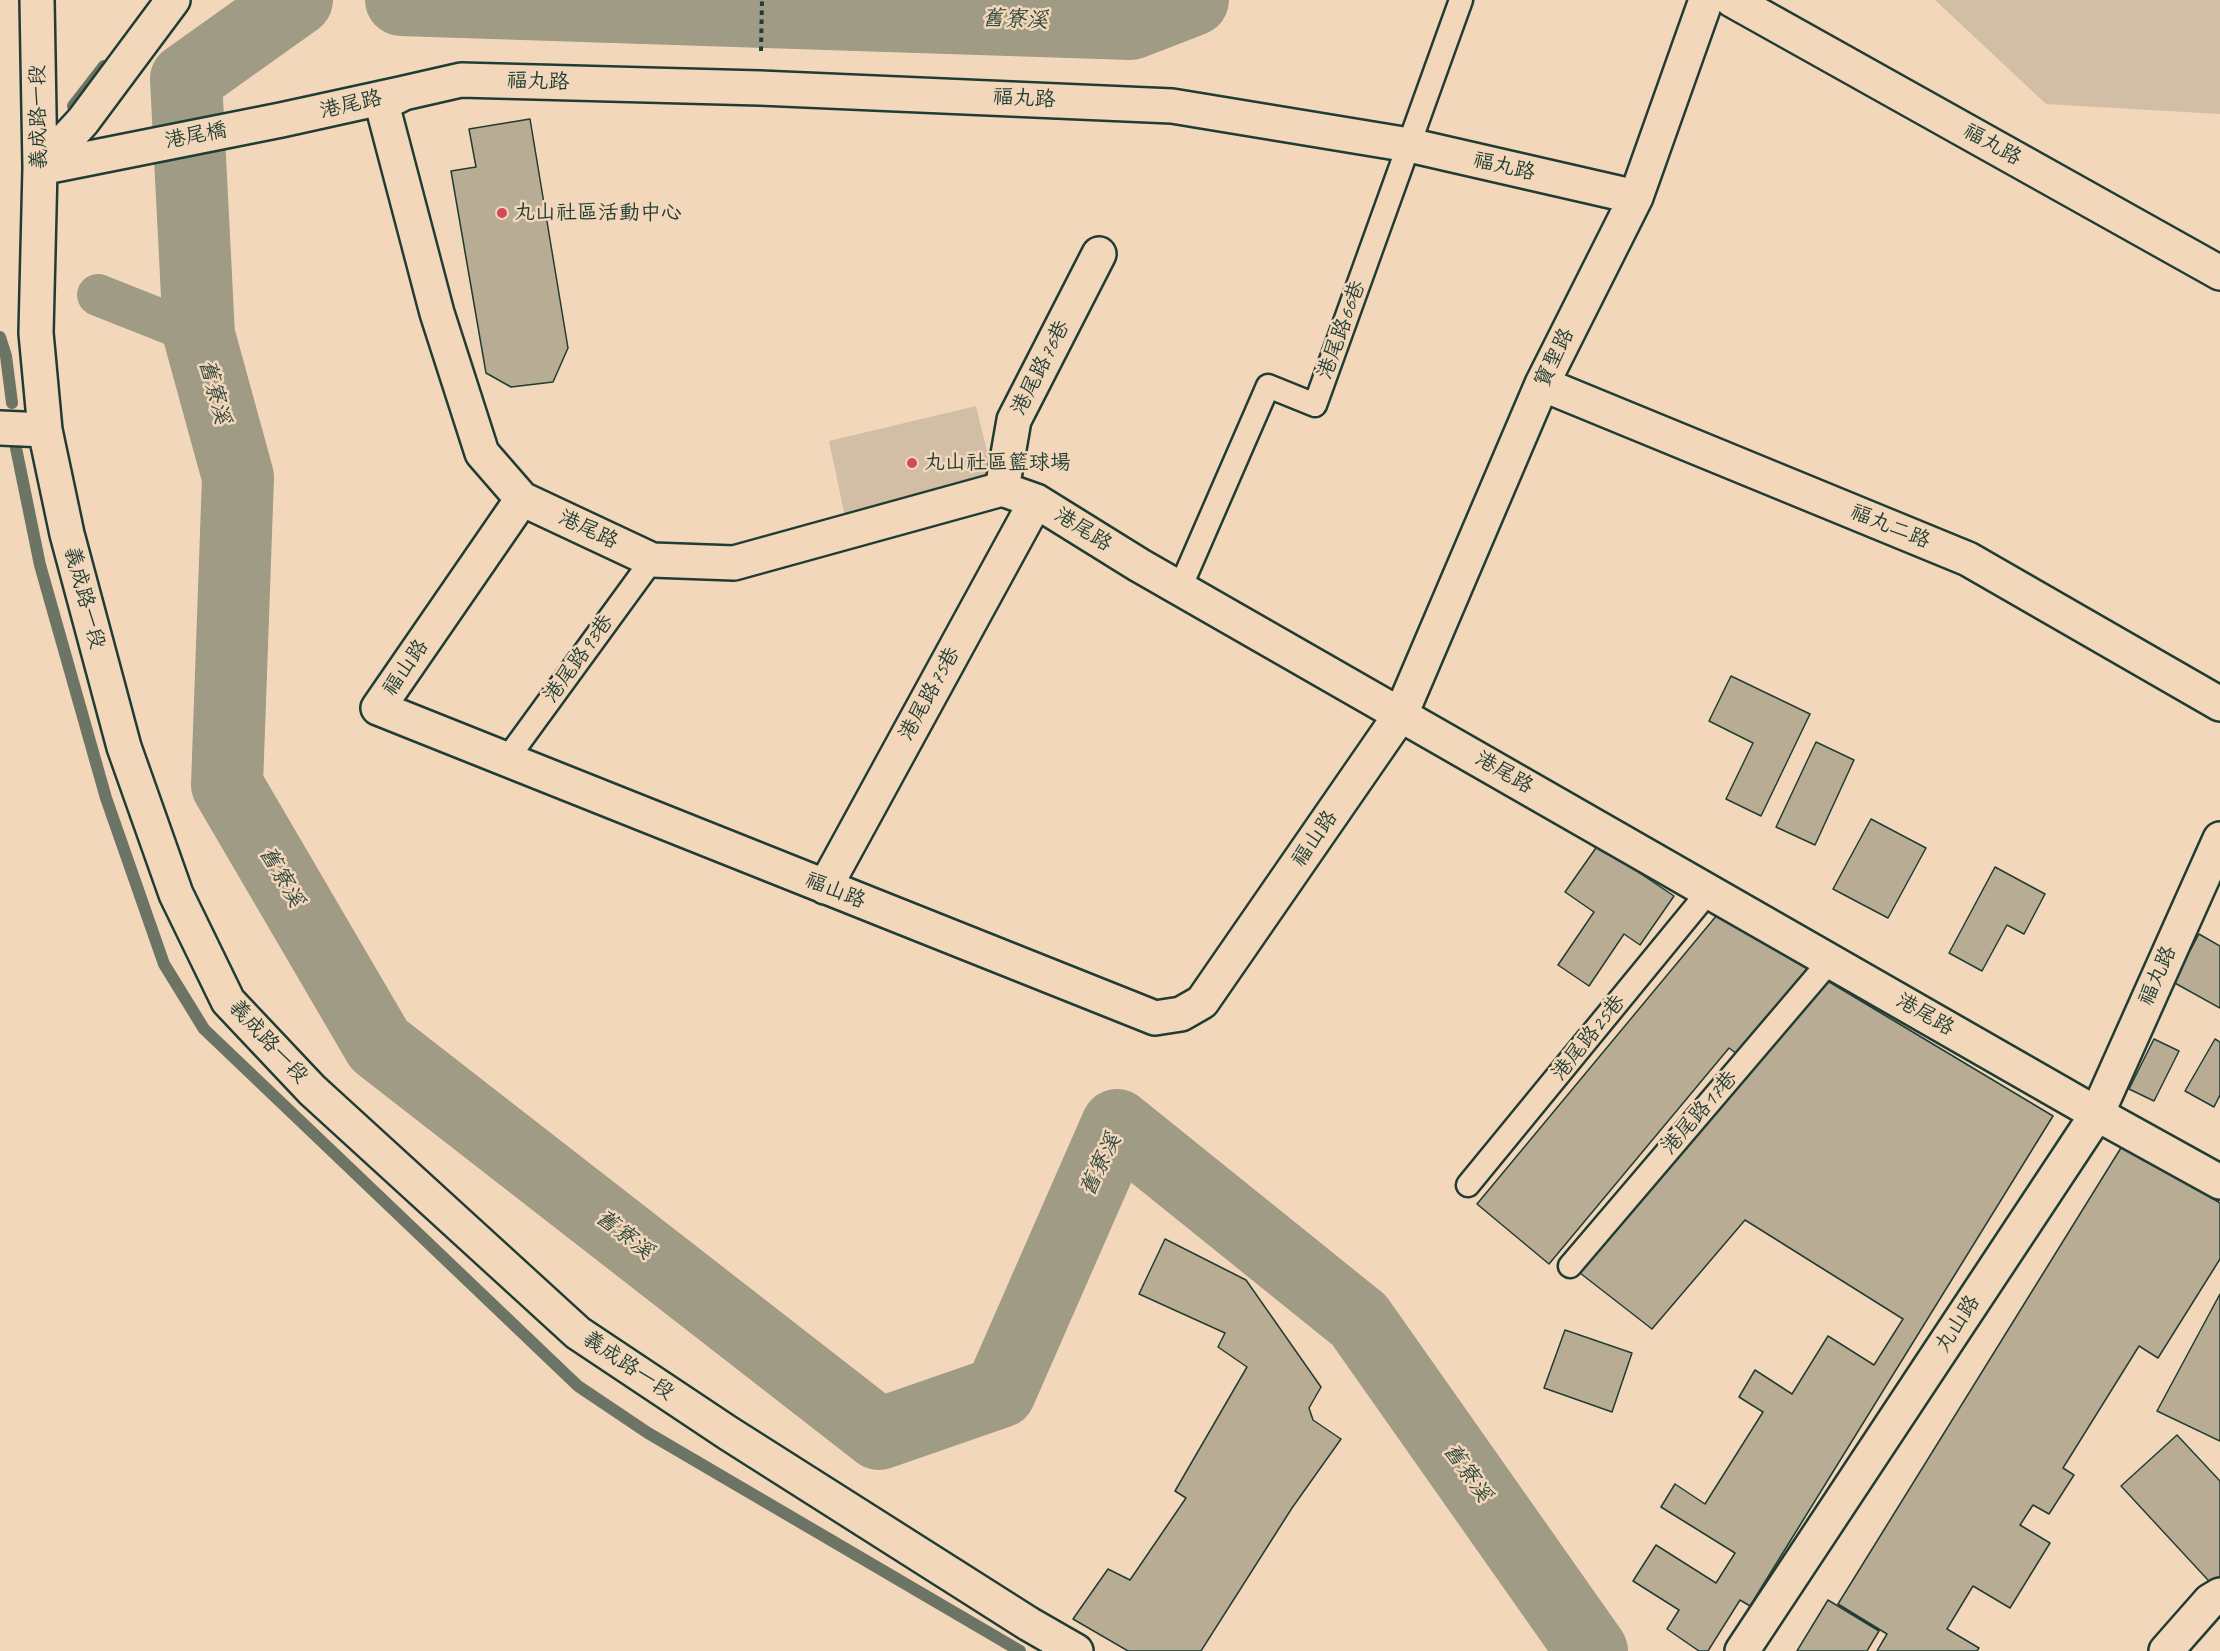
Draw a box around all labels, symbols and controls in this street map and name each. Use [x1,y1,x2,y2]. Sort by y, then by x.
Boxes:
water label: 舊寮溪 [982,6,1048,34]
street label: 義成路一段 [25,64,53,170]
street label: 福丸路 [506,68,570,96]
street label: 福丸路 [992,85,1056,113]
street label: 港尾路 [317,86,385,124]
street label: 港尾橋 [163,118,229,154]
street label: 福丸路 [1958,119,2026,171]
street label: 福丸路 [1470,148,1538,186]
place label: 丸山社區活動中心 [514,200,682,226]
marker: 丸山社區活動中心 [495,206,509,220]
street label: 港尾路66巷 [1313,277,1371,383]
street label: 港尾路76巷 [1006,316,1076,420]
street label: 寶聖路 [1530,324,1580,392]
water label: 舊寮溪 [193,357,235,427]
place label: 丸山社區籃球場 [924,450,1071,476]
marker: 丸山社區籃球場 [905,456,919,470]
street label: 福丸二路 [1846,500,1934,554]
street label: 港尾路 [1050,503,1116,557]
street label: 港尾路 [554,505,622,555]
street label: 義成路一段 [58,544,110,652]
street label: 港尾路93巷 [539,610,619,708]
street label: 福山路 [378,635,434,701]
street label: 港尾路75巷 [894,643,966,745]
street label: 港尾路 [1470,746,1538,800]
street label: 福山路 [1287,806,1343,872]
water label: 舊寮溪 [253,842,309,912]
street label: 福山路 [801,868,869,914]
street label: 福丸路 [2134,942,2182,1010]
street label: 港尾路 [1891,988,1959,1042]
street label: 港尾路25巷 [1547,990,1631,1086]
street label: 義成路一段 [223,995,313,1089]
street label: 港尾路17巷 [1657,1066,1743,1160]
water label: 舊寮溪 [1075,1130,1127,1200]
water label: 舊寮溪 [590,1204,658,1266]
street label: 丸山路 [1930,1291,1986,1357]
street label: 義成路一段 [577,1326,679,1406]
water label: 舊寮溪 [1437,1438,1497,1508]

